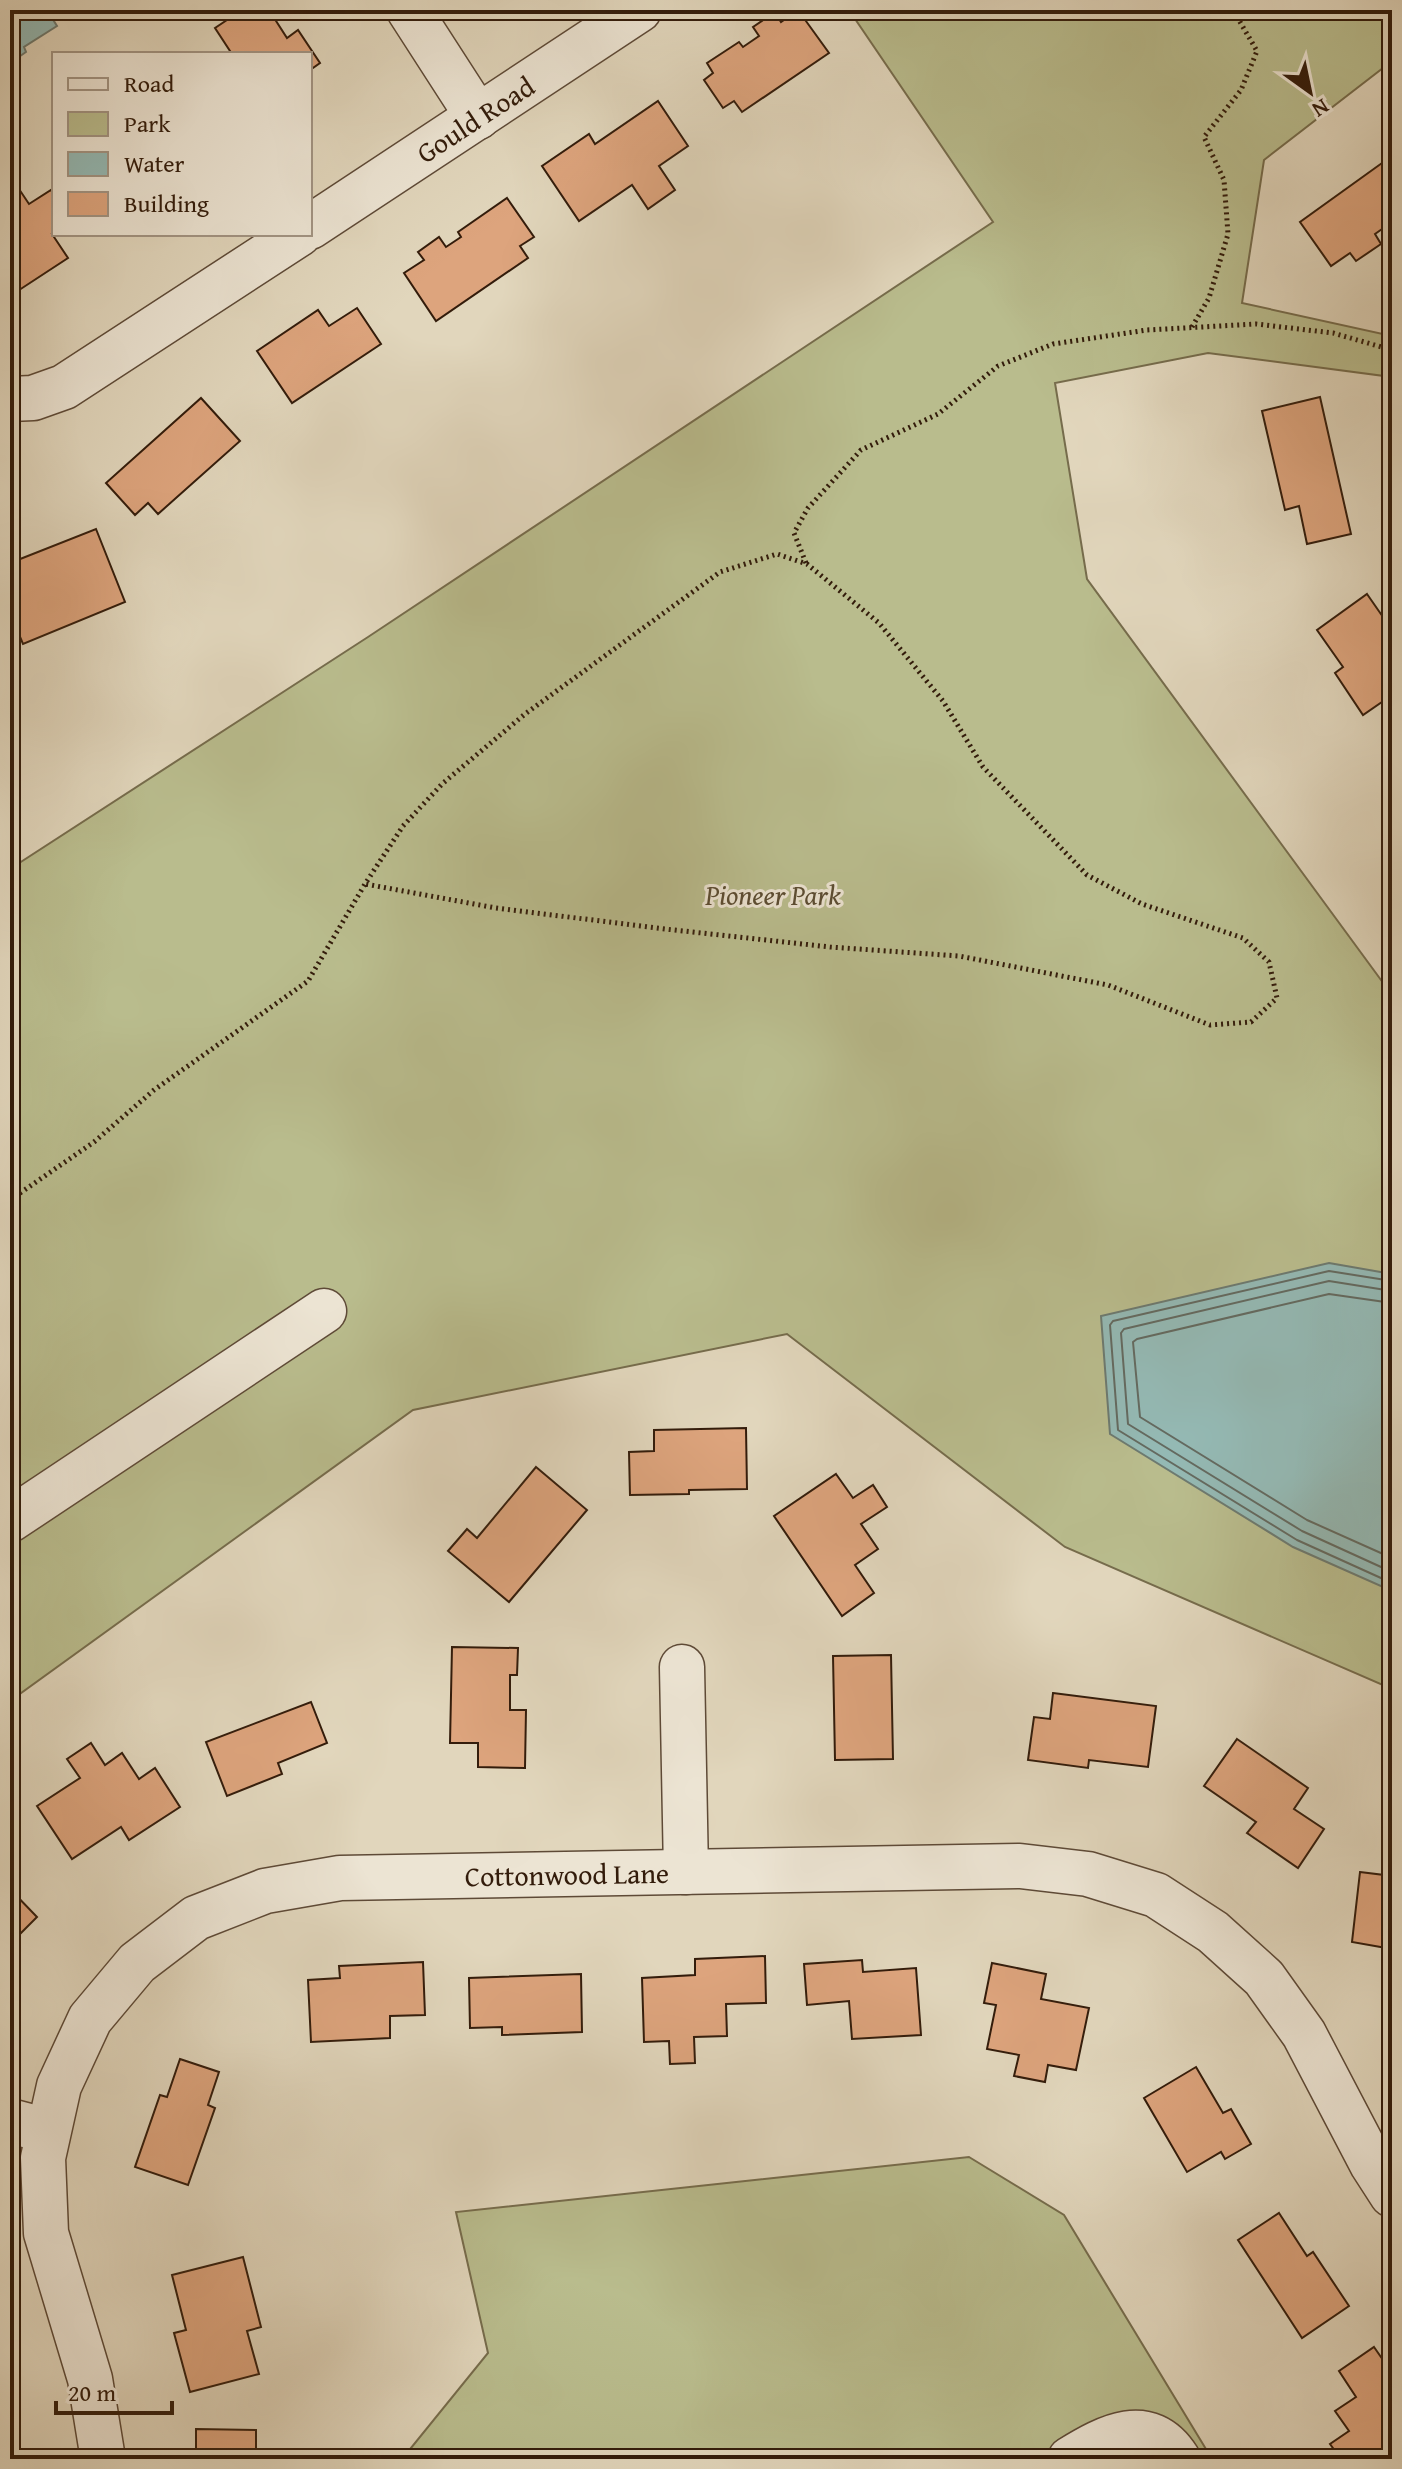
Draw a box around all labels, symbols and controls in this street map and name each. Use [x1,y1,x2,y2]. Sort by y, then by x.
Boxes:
legend [52,52,312,236]
north arrow [1270,52,1350,132]
street label: Gould Road [408,65,542,173]
text: Road [124,66,174,101]
text: N [1306,91,1336,126]
text: Park [124,106,171,141]
text: Water [124,146,185,181]
text: Building [124,186,209,221]
park label: Pioneer Park [704,874,841,915]
street label: Cottonwood Lane [465,1852,669,1896]
scale bar [56,2365,172,2415]
text: 20 m [68,2375,116,2410]

